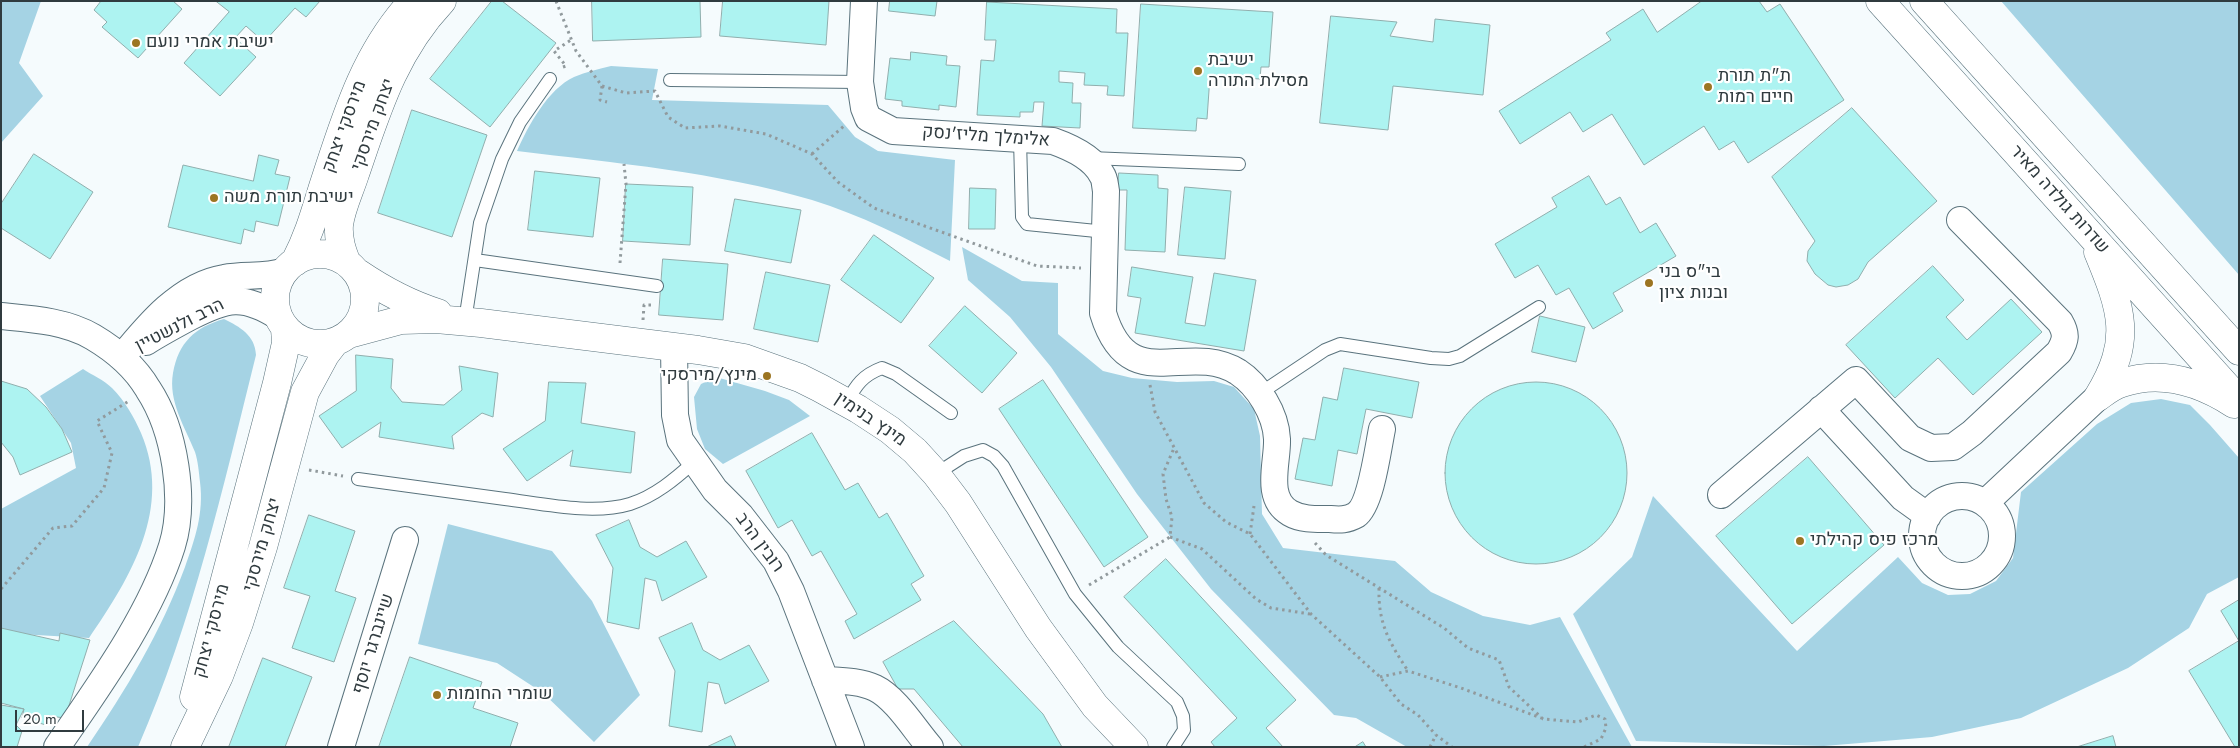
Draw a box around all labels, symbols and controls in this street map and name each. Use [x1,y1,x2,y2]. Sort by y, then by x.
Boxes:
place label: ישיבת אמרי נועם [146,32,274,54]
marker: ישיבת אמרי נועם [130,37,142,49]
place label: ישיבת מסילת התורה [1208,50,1309,92]
marker: ישיבת מסילת התורה [1192,65,1204,77]
place label: ת"ת תורת חיים רמות [1718,66,1793,108]
street label: יצחק מירסקי [347,76,401,174]
street label: מירסקי יצחק [318,78,372,176]
marker: ת"ת תורת חיים רמות [1702,81,1714,93]
street label: אלימלך מליז'נסק [921,122,1051,152]
street label: שדרות גולדה מאיר [2005,141,2113,259]
place label: ישיבת תורת משה [224,187,354,209]
marker: ישיבת תורת משה [208,192,220,204]
place label: בי"ס בני ובנות ציון [1659,262,1728,304]
marker: בי"ס בני ובנות ציון [1643,277,1655,289]
street label: הרב ולנשטיין [132,294,228,358]
place label: מינץ/מירסקי [661,365,757,387]
marker: מינץ/מירסקי [761,370,773,382]
street label: מינץ בנימין [830,388,910,452]
street label: יצחק מירסקי [239,496,287,594]
street label: רובין הרב [730,509,788,577]
place label: מרכז פיס קהילתי [1810,530,1938,552]
marker: מרכז פיס קהילתי [1794,535,1806,547]
street label: מירסקי יצחק [189,582,235,680]
street label: שיינברגר יוסף [348,591,400,697]
place label: שומרי החומות [447,684,552,706]
marker: שומרי החומות [431,689,443,701]
scale bar [18,700,86,732]
text: 20 m [23,708,57,730]

